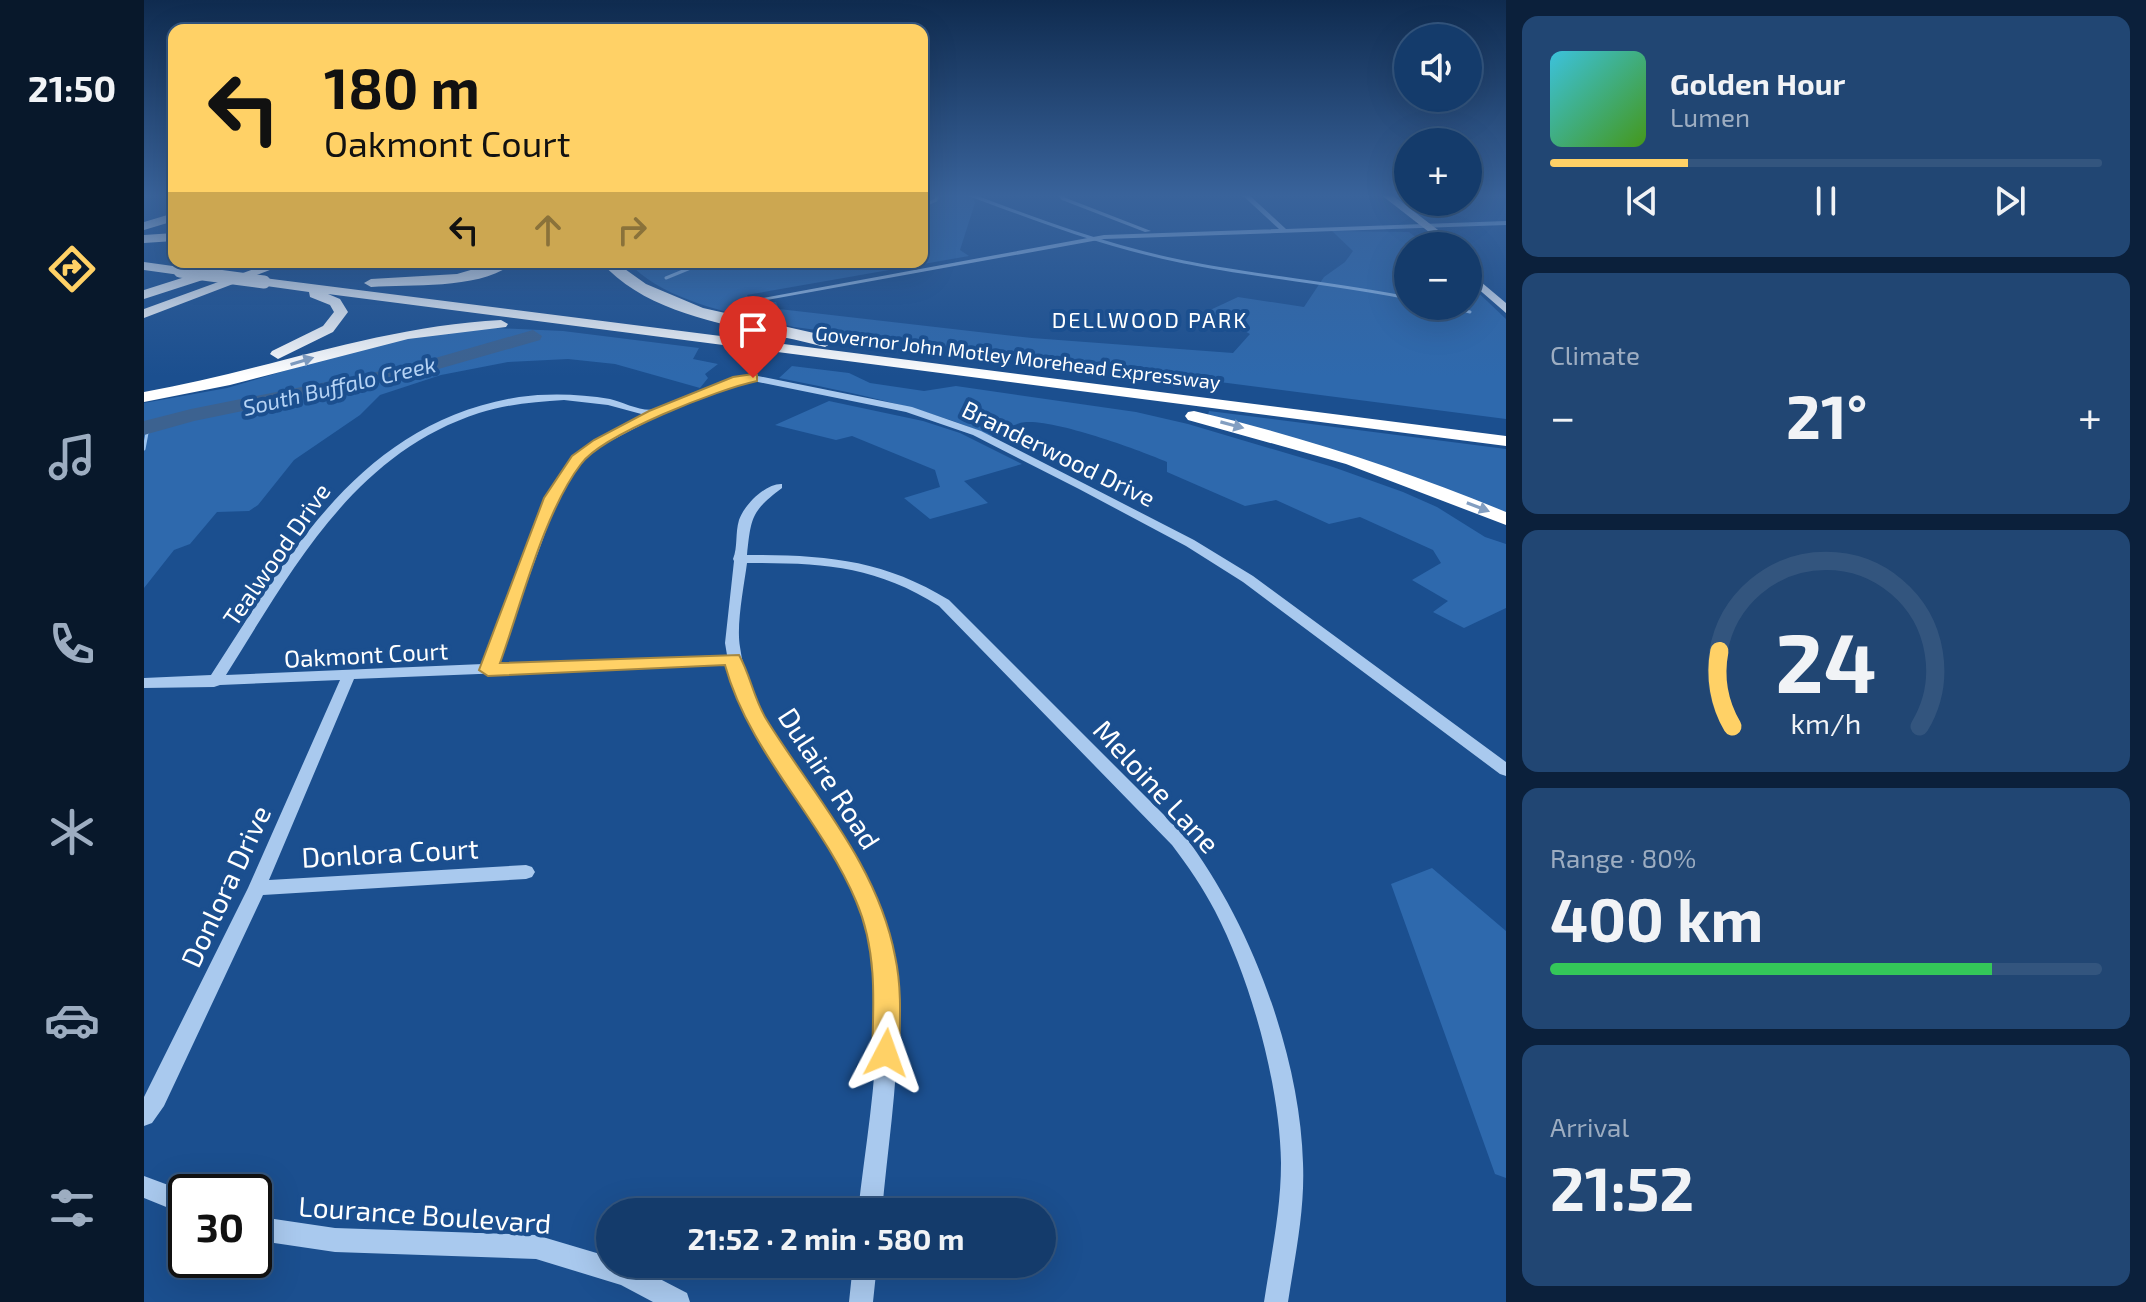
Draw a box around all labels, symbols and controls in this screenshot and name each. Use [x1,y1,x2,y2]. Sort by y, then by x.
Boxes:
map controls [1394,24,1482,320]
button: sound [1394,24,1482,112]
text: 180 m [324,53,480,120]
icon: left [192,56,296,160]
text: Golden Hour [1670,65,1845,101]
text: 21:50 [28,66,116,109]
text: Lumen [1670,101,1750,132]
text: Oakmont Court [324,121,570,164]
button: + [1394,128,1482,216]
icon: previous [1620,179,1664,223]
icon: pause [1804,179,1848,223]
icon: next [1988,179,2032,223]
icon: left [442,208,486,252]
icon: ahead [526,208,570,252]
icon: right [610,208,654,252]
button: − [1394,232,1482,320]
icon: directions [44,241,100,297]
pin [719,296,787,378]
district label: DELLWOOD PARK [1052,306,1248,332]
icon: arrive [731,308,775,352]
street label: Governor John Motley Morehead Expressway [814,320,1222,394]
text: Climate [1550,339,1640,370]
water label: South Buffalo Creek [240,350,438,420]
one-way arrow [290,354,314,366]
text: 21° [1786,379,1867,451]
text: − [1550,389,1576,442]
text: + [2078,389,2102,442]
street label: Branderwood Drive [958,394,1160,512]
one-way arrow [1220,419,1245,431]
icon: music [44,429,100,485]
street label: Tealwood Drive [216,477,336,631]
one-way arrow [1466,501,1490,514]
text: 24 [1775,610,1877,710]
icon: phone [44,616,100,672]
street label: Oakmont Court [283,635,449,673]
street label: Dulaire Road [772,701,888,855]
text: km/h [1791,705,1861,740]
street label: Meloine Lane [1087,712,1227,860]
street label: Donlora Drive [173,800,277,972]
icon: climate [44,804,100,860]
street label: Donlora Court [300,830,480,874]
text: Range · 80% [1550,842,1696,873]
text: 400 km [1550,882,1763,954]
icon: car [44,992,100,1048]
position arrow [844,1011,928,1095]
text: Arrival [1550,1111,1629,1142]
text: 21:52 [1550,1151,1694,1223]
speed limit sign: 30 [168,1174,272,1278]
icon: filters [44,1180,100,1236]
street label: Lourance Boulevard [297,1188,553,1240]
text: 21:52 · 2 min · 580 m [688,1220,964,1256]

